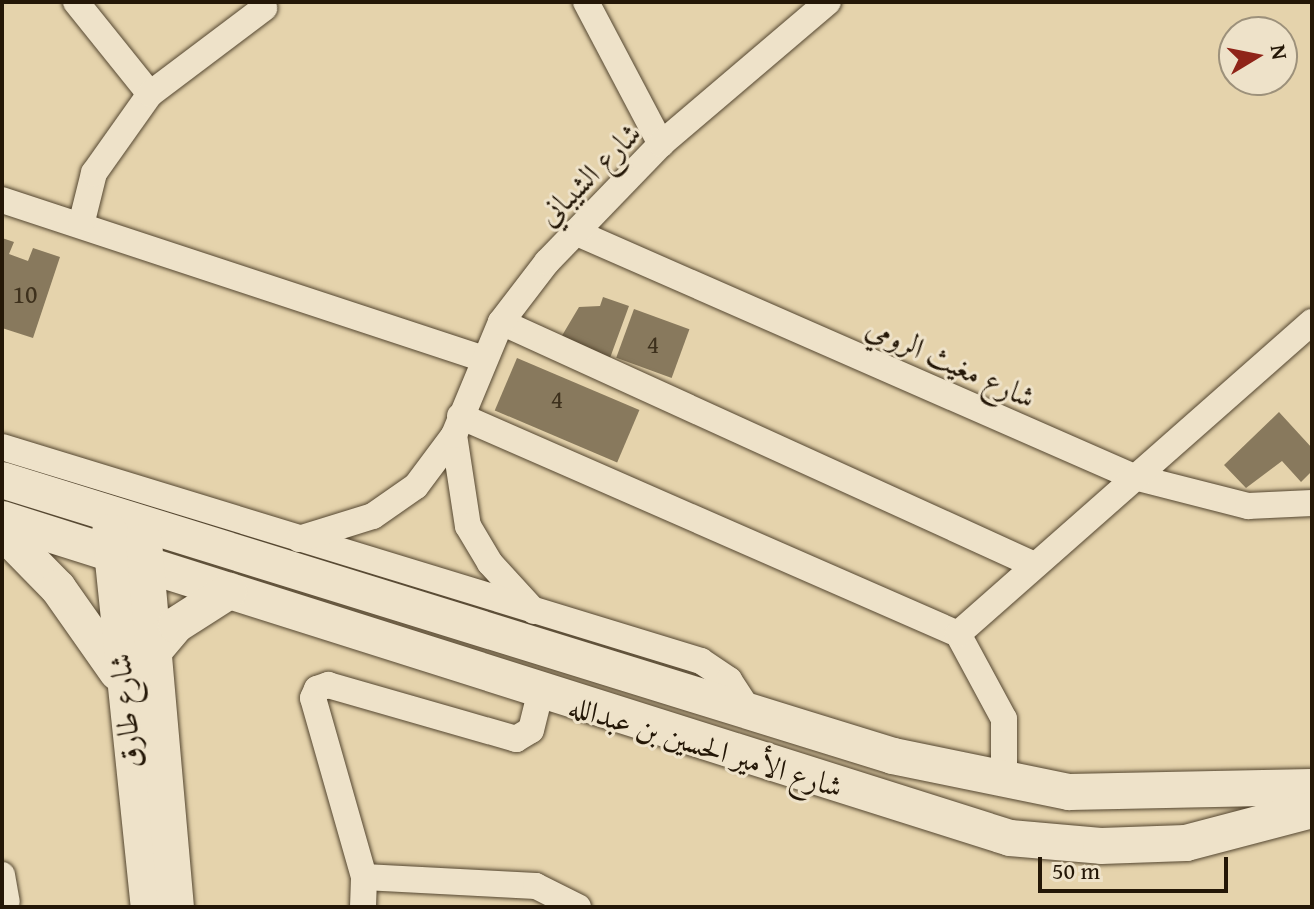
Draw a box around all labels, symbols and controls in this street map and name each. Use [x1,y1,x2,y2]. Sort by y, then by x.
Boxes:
north arrow [1218,16,1298,96]
text: N [1263,42,1297,62]
street label: شارع الشيباني [530,115,648,233]
house number: 10 [12,278,38,310]
street label: شارع مغيث الرومي [861,309,1041,415]
house number: 4 [647,328,659,360]
house number: 4 [551,383,563,415]
street label: شارع طارق [101,652,149,770]
street label: شارع الأمير الحسين بن عبدالله [565,687,847,805]
scale bar [1042,841,1232,891]
text: 50 m [1052,853,1100,888]

